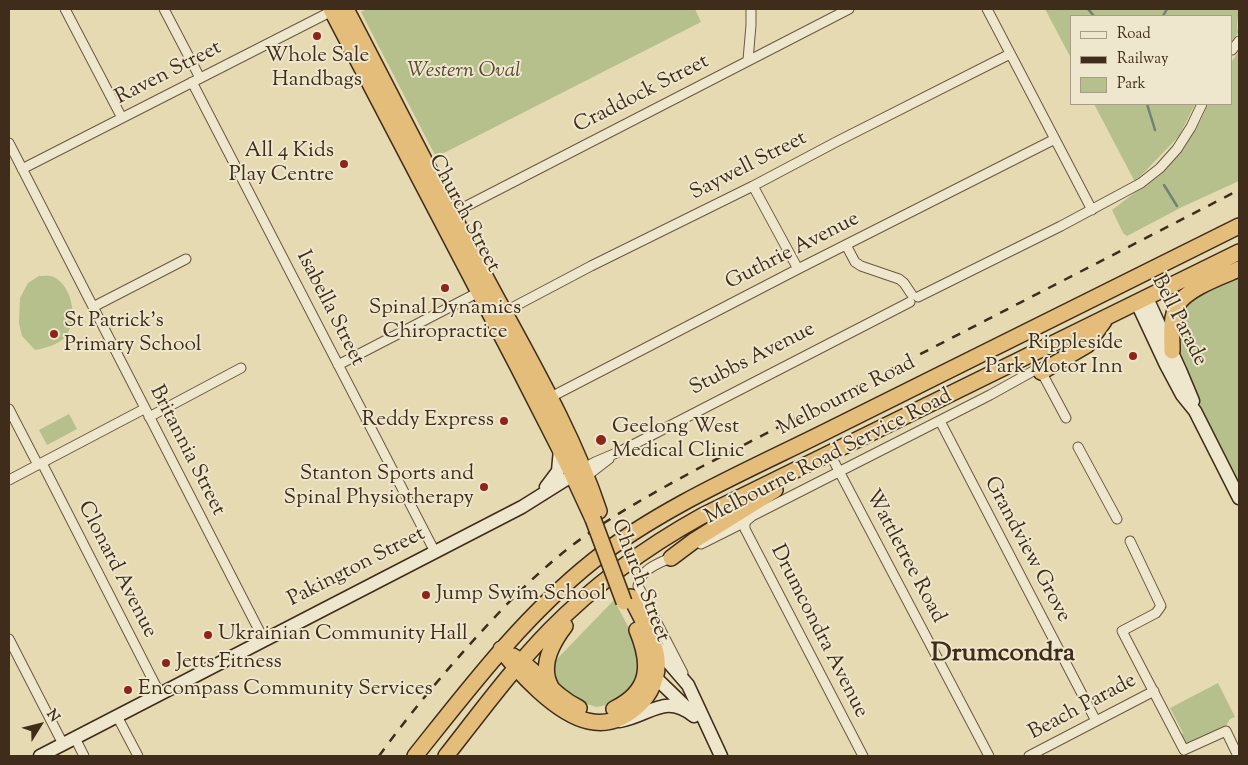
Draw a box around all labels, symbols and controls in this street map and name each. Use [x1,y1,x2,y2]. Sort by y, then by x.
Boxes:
legend [1070,15,1233,105]
text: Road [1117,24,1151,45]
marker: Whole Sale Handbags [311,30,323,42]
street label: Raven Street [112,37,226,111]
place label: Whole Sale Handbags [265,44,369,94]
text: Railway [1117,49,1168,70]
street label: Craddock Street [570,50,714,140]
park label: Western Oval [407,59,521,85]
text: Park [1117,74,1146,95]
street label: Saywell Street [686,127,812,207]
place label: All 4 Kids Play Centre [229,139,334,189]
street label: Church Street [421,151,505,277]
marker: All 4 Kids Play Centre [338,158,350,170]
street label: Guthrie Avenue [722,207,864,297]
street label: Isabella Street [289,247,369,371]
street label: Bell Parade [1144,271,1212,371]
marker: Spinal Dynamics Chiropractice [439,282,451,294]
place label: Spinal Dynamics Chiropractice [369,296,521,346]
place label: St Patrick's Primary School [64,309,202,359]
street label: Stubbs Avenue [686,318,820,402]
marker: St Patrick's Primary School [48,328,60,340]
place label: Rippleside Park Motor Inn [985,331,1123,381]
marker: Rippleside Park Motor Inn [1127,350,1139,362]
street label: Melbourne Road [774,351,920,443]
street label: Britannia Street [142,382,230,520]
street label: Melbourne Road Service Road [701,385,957,531]
place label: Reddy Express [362,408,494,434]
marker: Reddy Express [498,415,510,427]
place label: Geelong West Medical Clinic [612,415,745,465]
marker: Geelong West Medical Clinic [594,433,608,447]
place label: Stanton Sports and Spinal Physiotherapy [284,462,474,512]
street label: Grandview Grove [977,473,1075,627]
marker: Stanton Sports and Spinal Physiotherapy [478,481,490,493]
street label: Wattletree Road [858,486,950,628]
street label: Clonard Avenue [71,497,161,643]
street label: Church Street [604,516,674,646]
street label: Pakington Street [284,523,430,613]
street label: Drumcondra Avenue [763,541,873,723]
place label: Jump Swim School [436,582,606,608]
marker: Jump Swim School [420,589,432,601]
place label: Ukrainian Community Hall [218,622,468,648]
marker: Ukrainian Community Hall [202,629,214,641]
district label: Drumcondra [931,640,1075,672]
place label: Jetts Fitness [176,650,282,676]
marker: Jetts Fitness [160,657,172,669]
street label: Beach Parade [1025,669,1141,747]
place label: Encompass Community Services [138,677,433,703]
marker: Encompass Community Services [122,684,134,696]
north arrow [15,700,65,750]
text: N [41,706,64,727]

